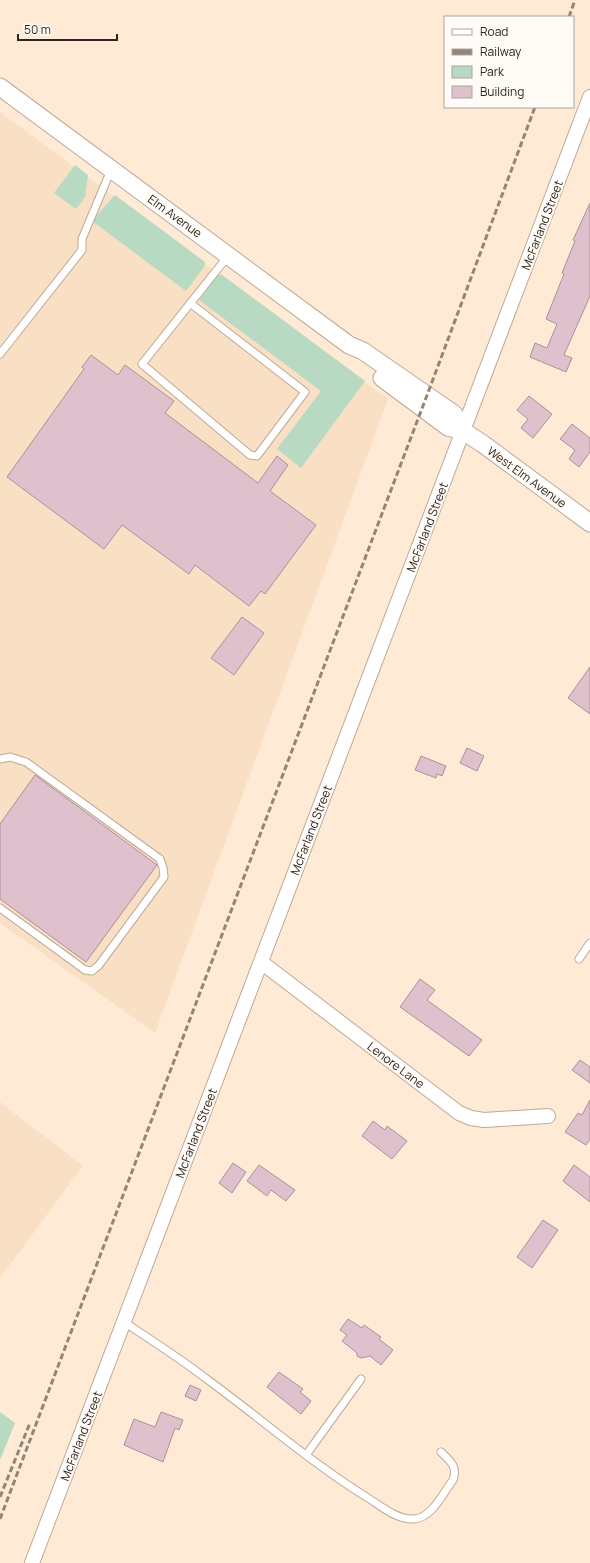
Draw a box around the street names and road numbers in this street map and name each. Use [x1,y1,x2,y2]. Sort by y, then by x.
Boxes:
street label: McFarland Street [517,178,567,272]
street label: Elm Avenue [144,191,206,241]
street label: West Elm Avenue [484,442,570,512]
street label: McFarland Street [402,480,452,574]
street label: McFarland Street [286,783,336,877]
street label: Lenore Lane [364,1038,428,1092]
street label: McFarland Street [171,1086,221,1180]
street label: McFarland Street [56,1389,106,1483]

